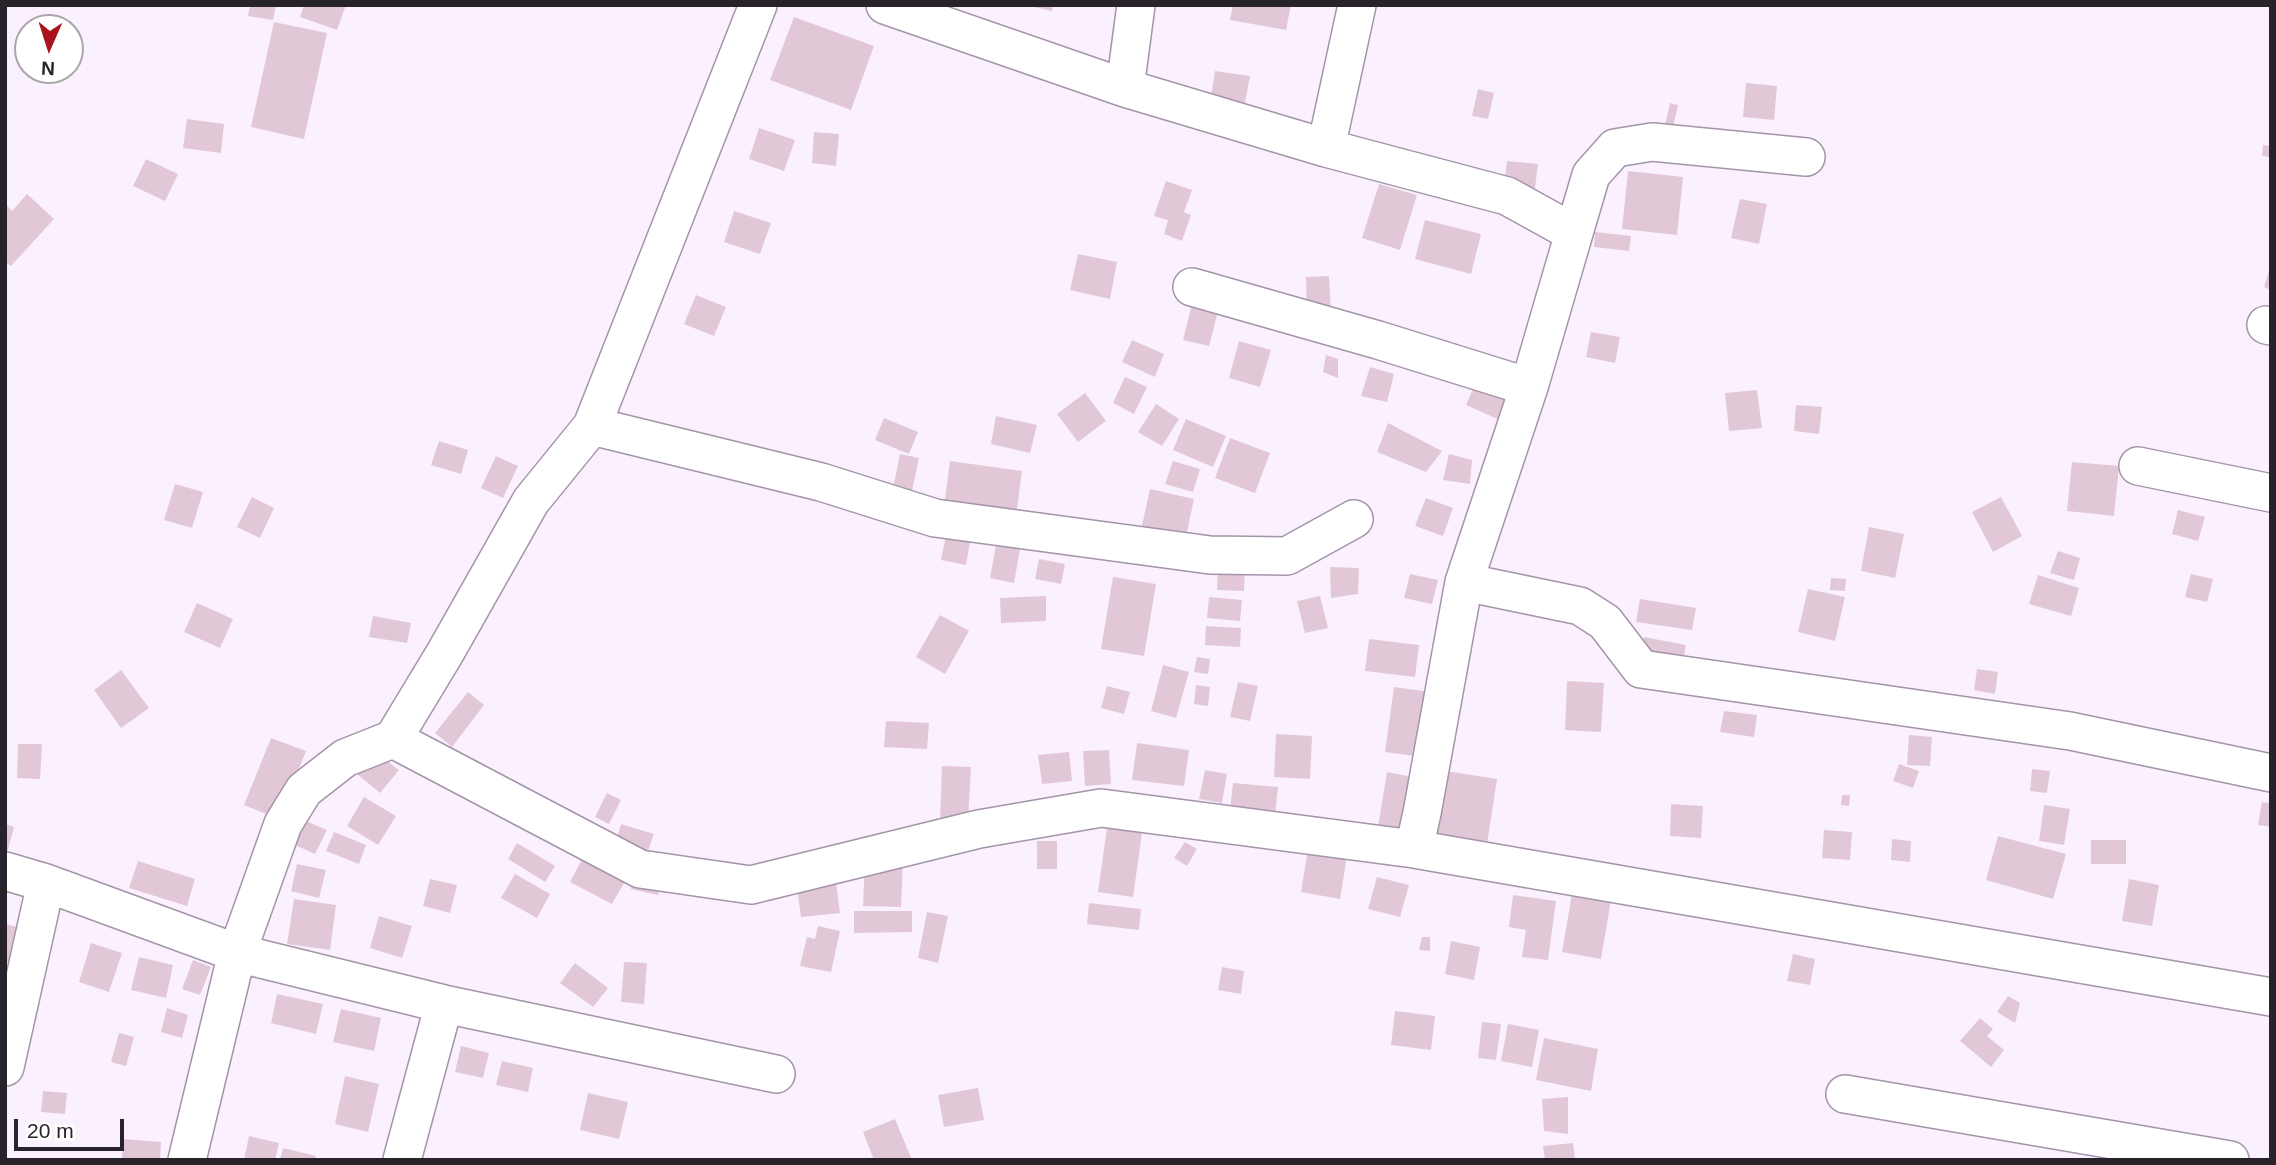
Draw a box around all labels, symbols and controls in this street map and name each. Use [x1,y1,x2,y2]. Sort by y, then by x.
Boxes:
north arrow [14,14,84,84]
text: N [41,58,55,79]
scale bar [18,1106,128,1150]
text: 20 m [27,1119,74,1142]

